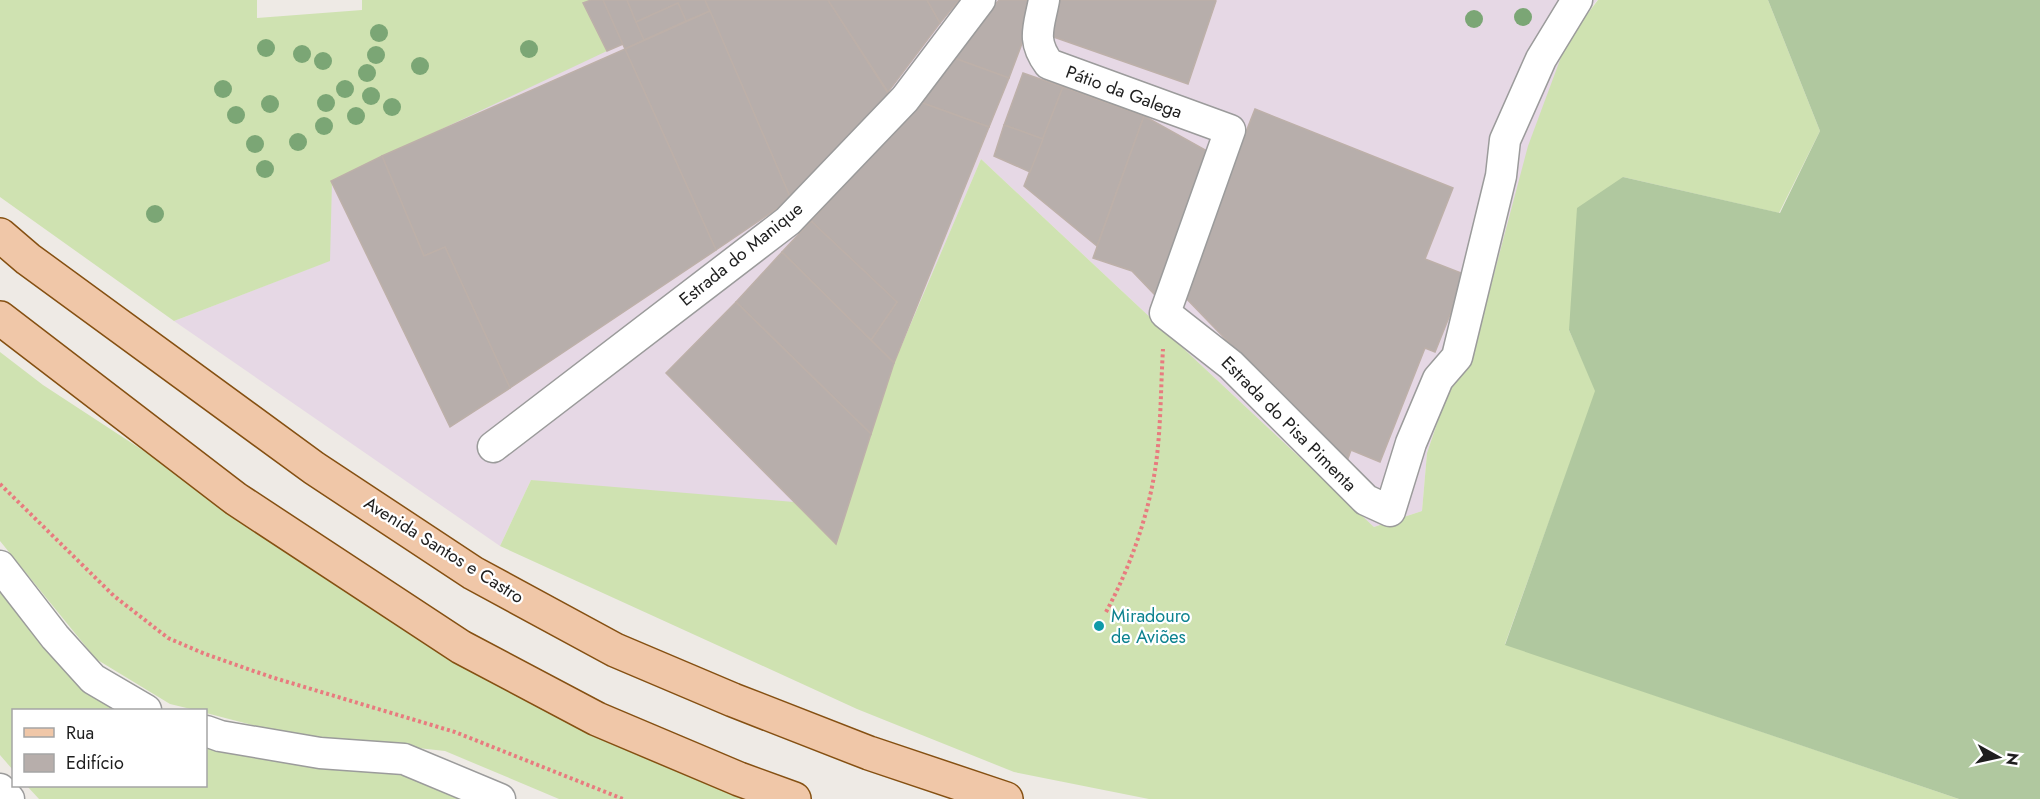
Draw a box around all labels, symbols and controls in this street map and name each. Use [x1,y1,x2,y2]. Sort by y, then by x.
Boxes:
street label: Pátio da Galega [1062,59,1186,125]
street label: Estrada do Manique [674,196,808,312]
street label: Estrada do Pisa Pimenta [1215,350,1363,498]
street label: Avenida Santos e Castro [359,490,529,610]
place label: Miradouro de Aviões [1111,603,1191,650]
marker: Miradouro de Aviões [1092,619,1106,633]
legend [12,709,207,787]
text: Rua [66,720,94,746]
north arrow [1968,727,2028,787]
text: Edifício [66,750,124,776]
text: N [2000,751,2025,767]

